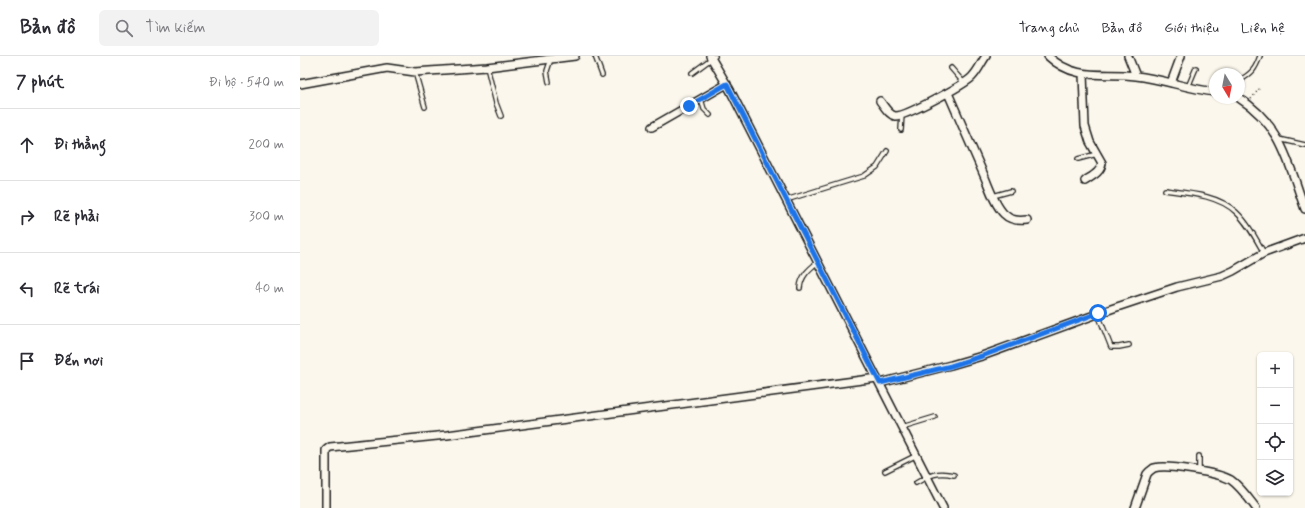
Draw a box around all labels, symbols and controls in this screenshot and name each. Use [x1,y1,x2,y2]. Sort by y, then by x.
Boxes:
search box [99,10,379,46]
text: Bản đồ [20,15,75,40]
icon: search [113,17,135,39]
text: Tìm kiếm [145,18,205,38]
text: Trang chủ [1019,19,1079,37]
text: Bản đồ [1101,19,1142,37]
text: Giới thiệu [1164,19,1219,37]
text: Liên hệ [1241,19,1285,37]
north arrow [1209,68,1245,104]
text: 7 phút [16,71,64,93]
text: Đi bộ · 540 m [209,74,284,91]
route end [680,97,698,115]
icon: ahead [16,134,38,156]
text: Đi thẳng [54,135,106,155]
text: 200 m [249,136,284,153]
icon: right [16,206,38,228]
text: Rẽ phải [54,207,99,227]
text: 300 m [249,208,284,225]
icon: left [16,278,38,300]
text: Rẽ trái [54,279,100,299]
text: 40 m [255,280,284,297]
route start [1089,304,1107,322]
icon: arrive [16,350,38,372]
text: Đến nơi [54,351,103,371]
map controls [1257,352,1293,496]
button: + [1257,352,1293,388]
button: − [1257,388,1293,424]
button: locate [1257,424,1293,460]
button: layers [1257,460,1293,496]

